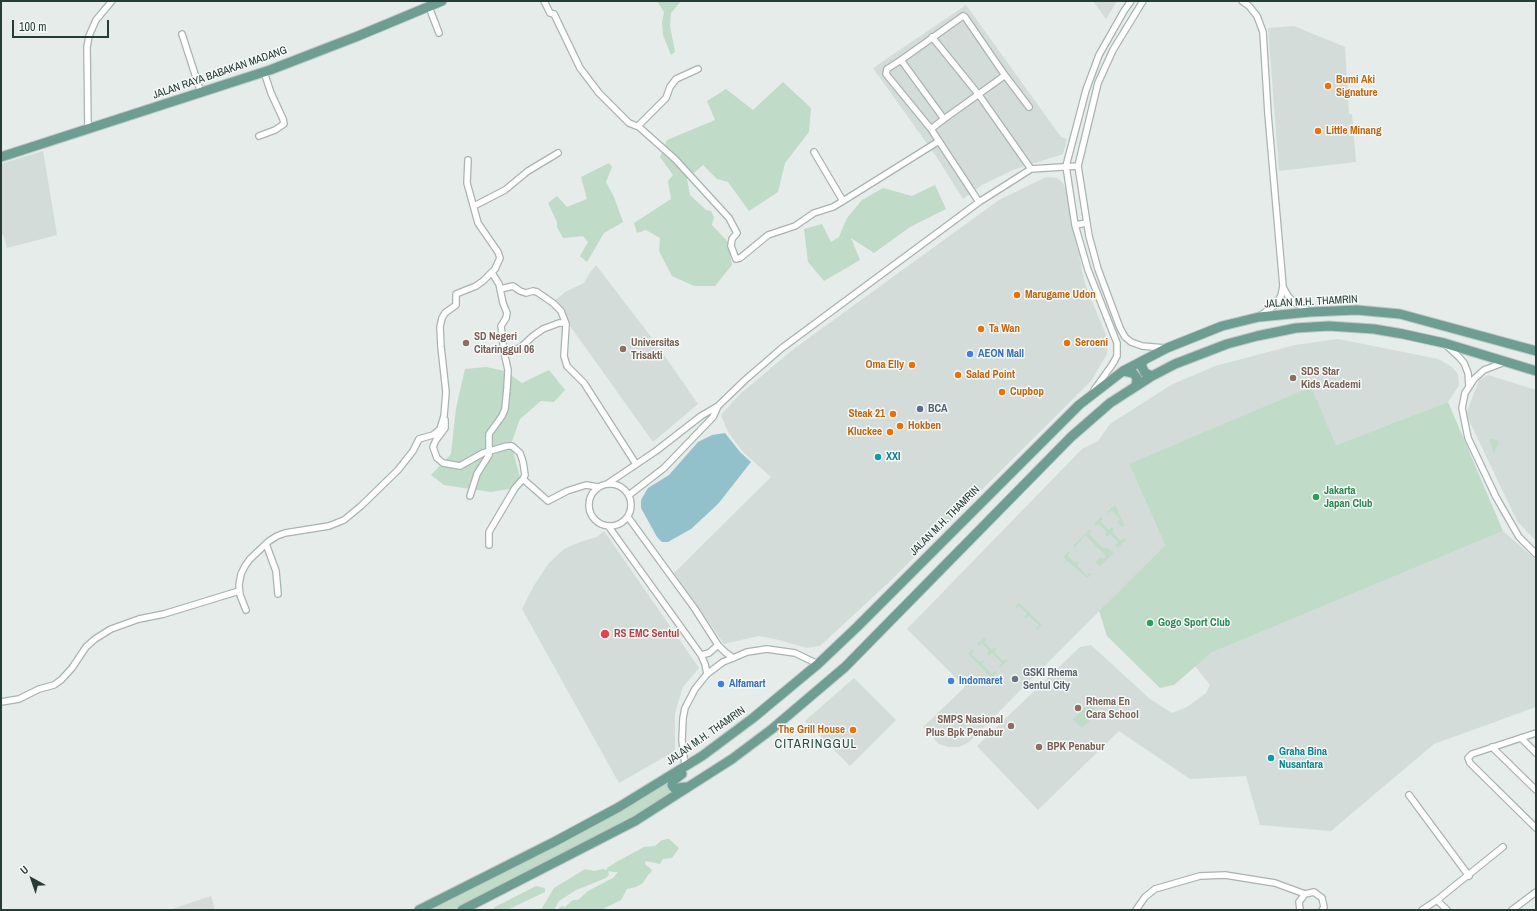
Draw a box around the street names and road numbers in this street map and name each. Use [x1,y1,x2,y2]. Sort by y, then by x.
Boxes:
street label: JALAN RAYA BABAKAN MADANG [151,44,289,102]
street label: JALAN M.H. THAMRIN [1264,293,1358,311]
street label: JALAN M.H. THAMRIN [907,483,983,559]
street label: JALAN M.H. THAMRIN [664,704,748,768]

